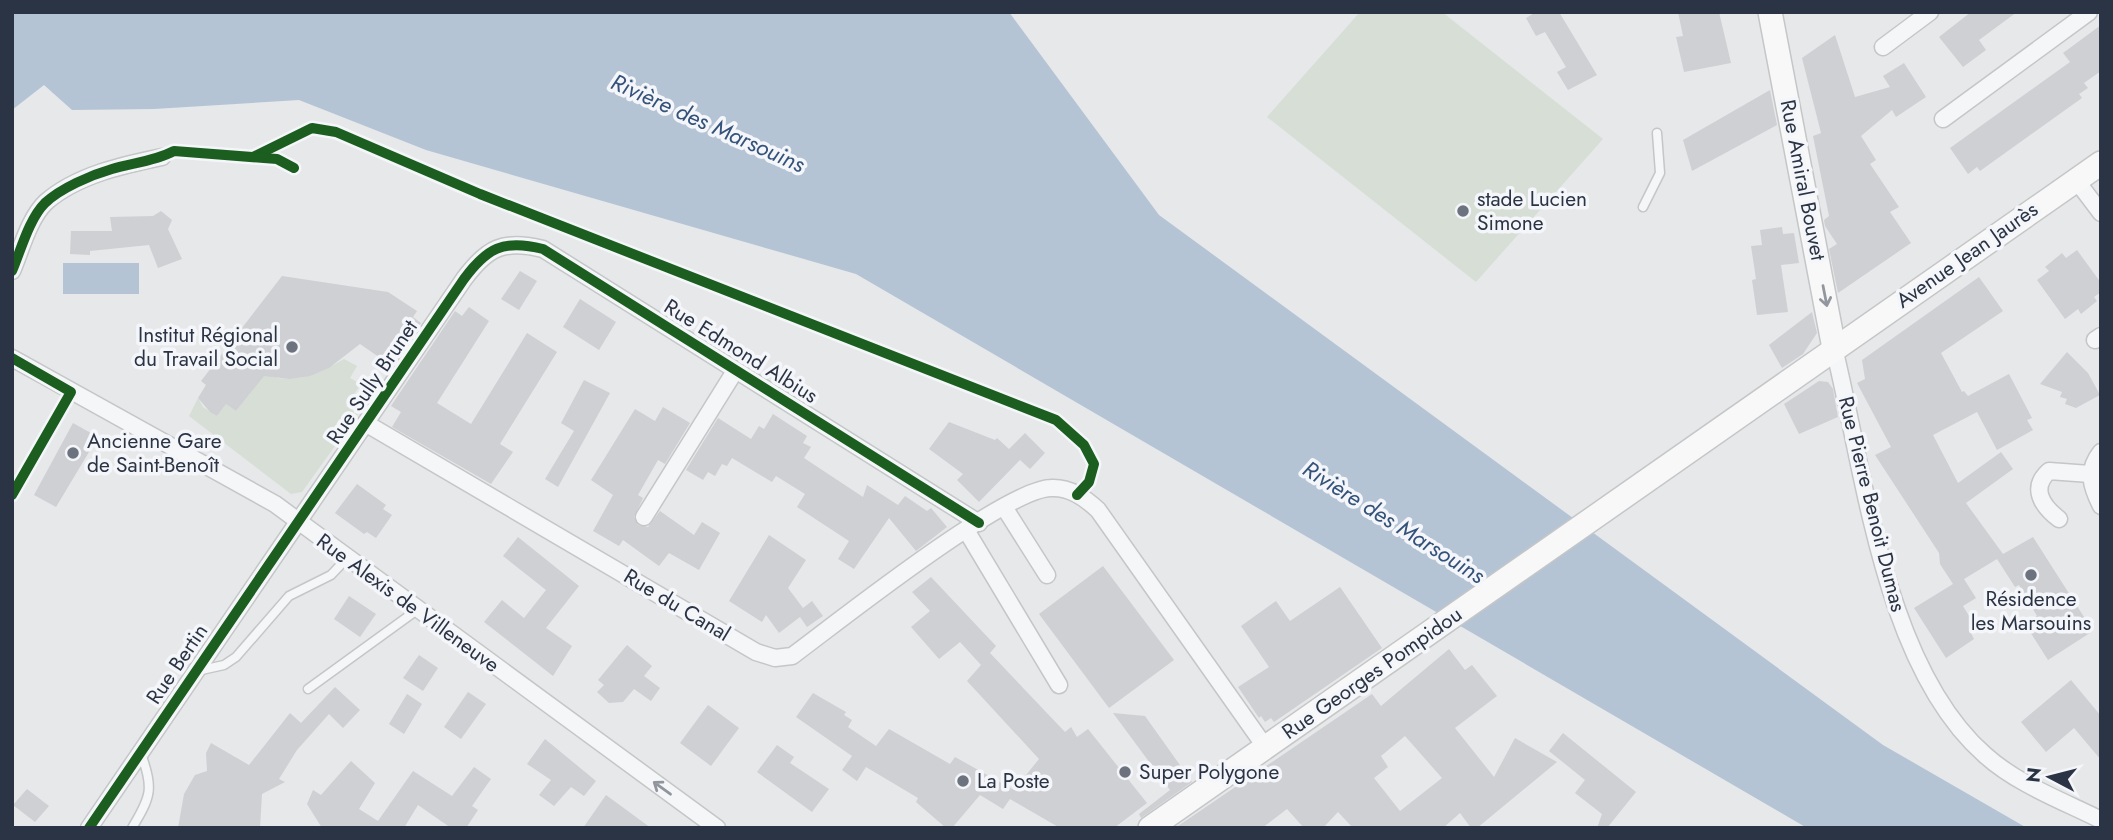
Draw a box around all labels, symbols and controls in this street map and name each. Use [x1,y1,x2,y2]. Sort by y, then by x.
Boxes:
water label: Rivière des Marsouins [606,65,811,181]
street label: Rue Amiral Bouvet [1773,97,1833,263]
place label: stade Lucien Simone [1477,184,1587,238]
street label: Avenue Jean Jaurès [1890,195,2044,315]
marker: stade Lucien Simone [1455,203,1471,219]
one-way arrow [1819,284,1833,307]
street label: Rue Edmond Albius [658,292,824,410]
street label: Rue Sully Brunet [319,314,425,450]
place label: Institut Régional du Travail Social [134,320,278,374]
marker: Institut Régional du Travail Social [284,339,300,355]
street label: Rue Pierre Benoit Dumas [1831,393,1913,615]
place label: Ancienne Gare de Saint-Benoît [87,426,222,480]
marker: Ancienne Gare de Saint-Benoît [65,445,81,461]
water label: Rivière des Marsouins [1296,452,1493,592]
street label: Rue Alexis de Villeneuve [310,526,506,680]
street label: Rue du Canal [618,561,736,649]
marker: Résidence les Marsouins [2023,567,2039,583]
place label: Résidence les Marsouins [1971,584,2091,638]
street label: Rue Georges Pompidou [1276,599,1468,747]
street label: Rue Bertin [139,618,215,710]
north arrow [2015,742,2085,812]
place label: Super Polygone [1139,757,1279,787]
marker: Super Polygone [1117,764,1133,780]
place label: La Poste [977,766,1050,796]
text: N [2019,766,2048,784]
marker: La Poste [955,773,971,789]
one-way arrow [653,780,672,795]

